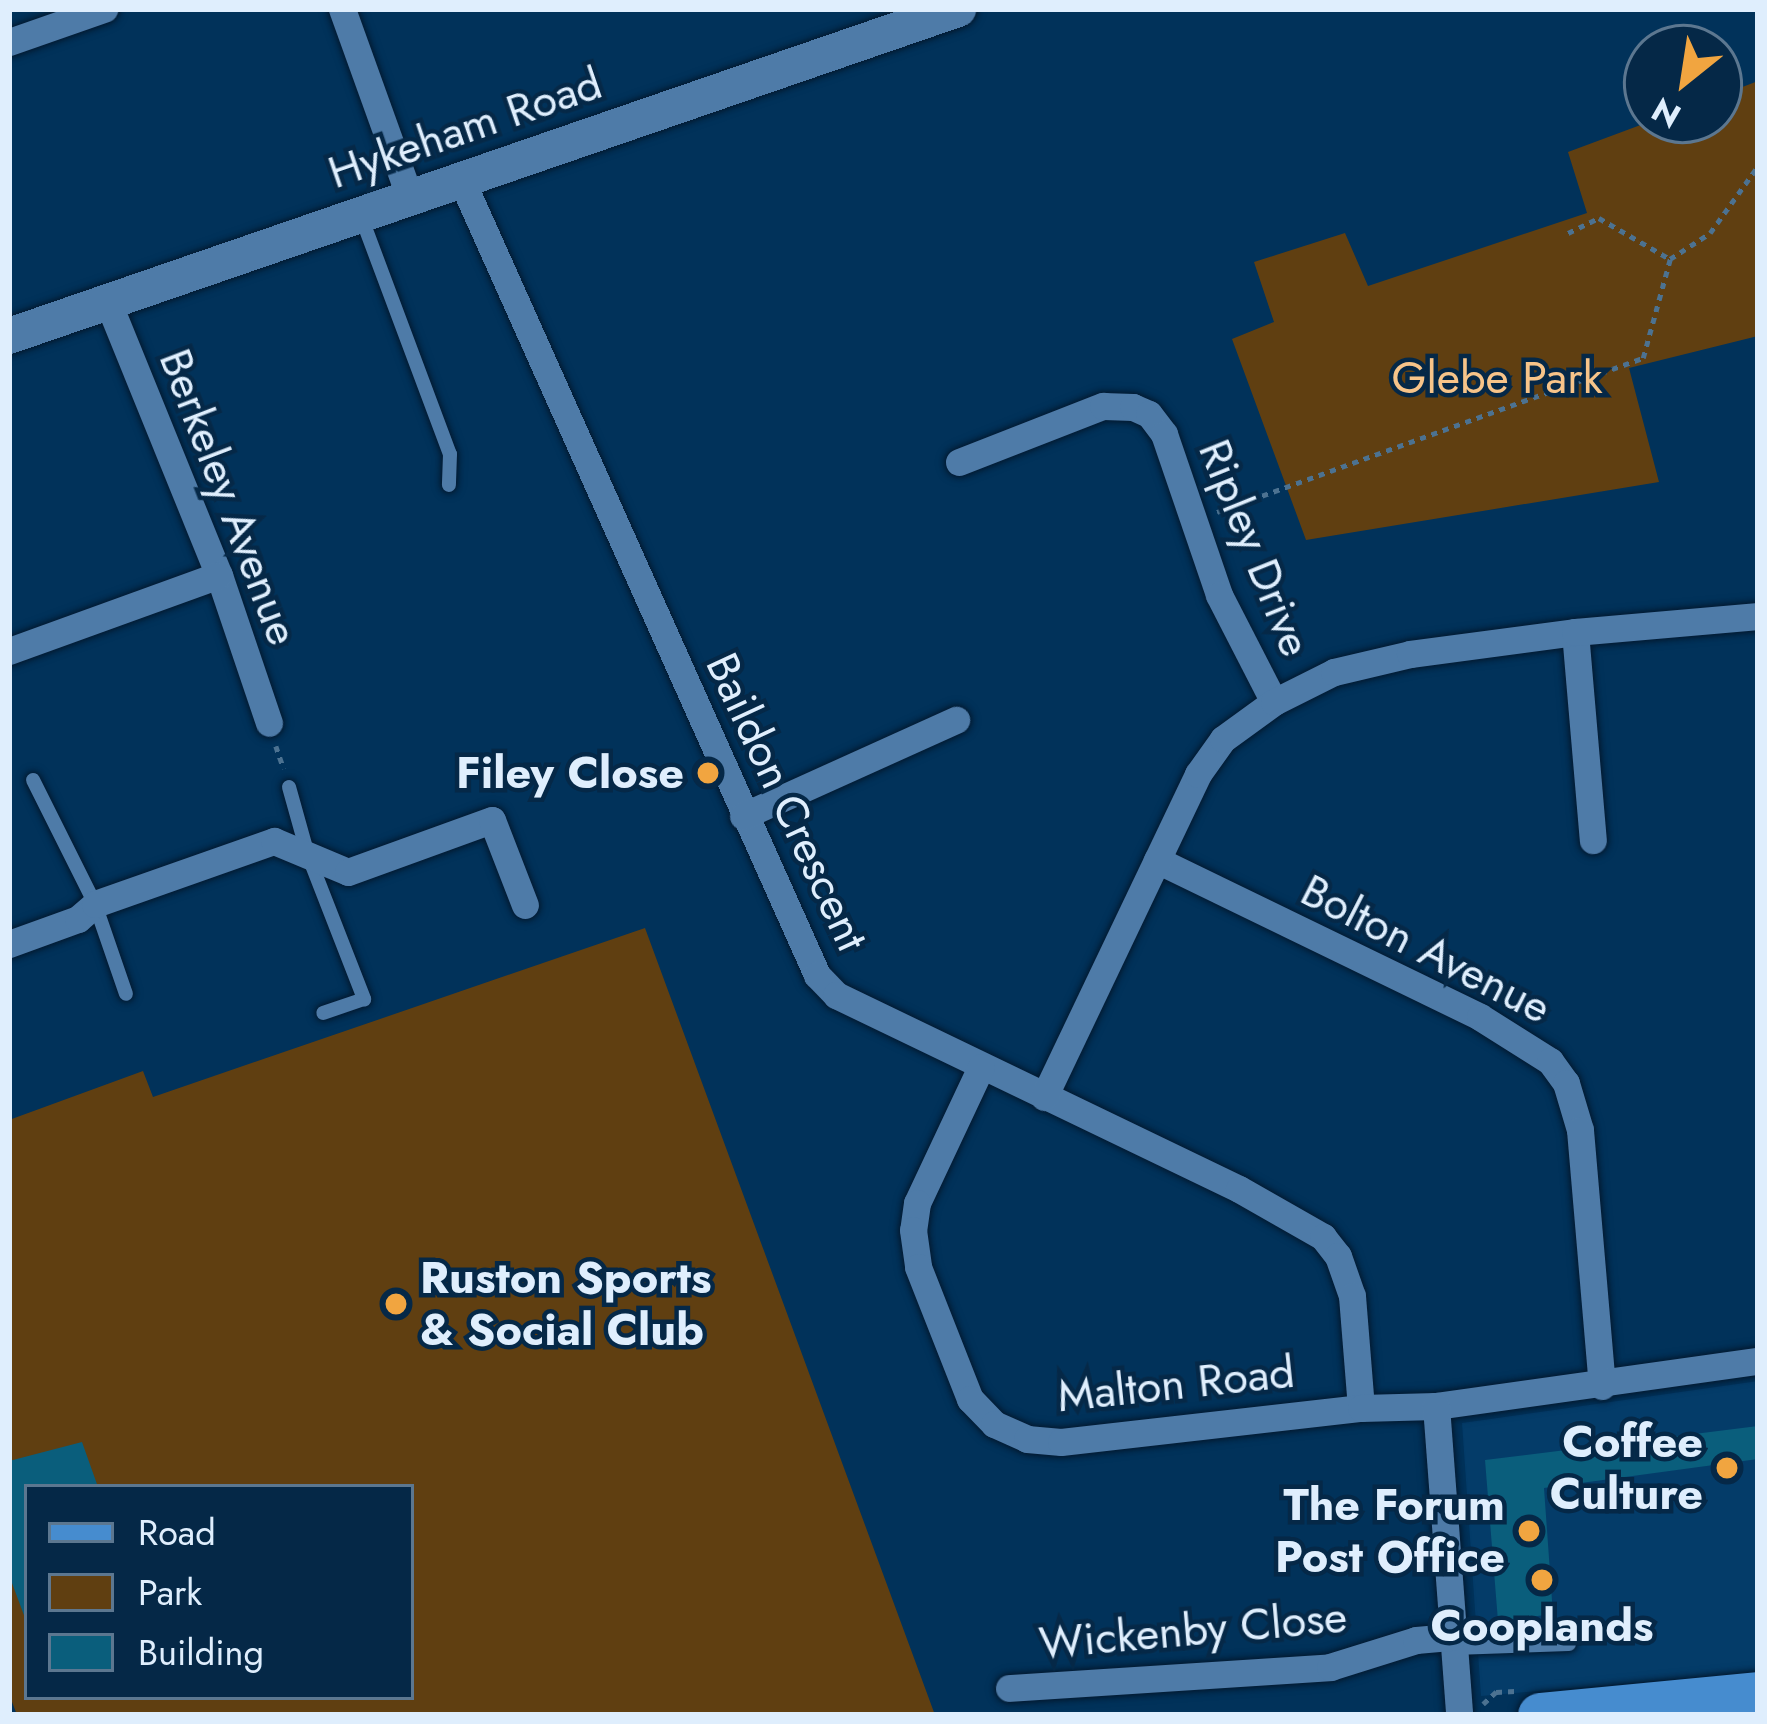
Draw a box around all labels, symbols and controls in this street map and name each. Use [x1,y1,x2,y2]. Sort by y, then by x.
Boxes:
north arrow [1623,24,1743,144]
street label: Hykeham Road [321,56,609,200]
text: N [1643,86,1689,140]
street label: Berkeley Avenue [148,342,310,652]
park label: Glebe Park [1392,351,1602,405]
street label: Ripley Drive [1187,432,1323,664]
street label: Baildon Crescent [694,645,880,959]
place label: Filey Close [456,746,684,800]
marker: Filey Close [695,760,721,786]
street label: Bolton Avenue [1292,863,1560,1035]
place label: Ruston Sports & Social Club [420,1251,712,1357]
marker: Ruston Sports & Social Club [383,1291,409,1317]
street label: Malton Road [1055,1345,1297,1423]
place label: Coffee Culture [1550,1415,1703,1521]
marker: Coffee Culture [1714,1455,1740,1481]
place label: The Forum Post Office [1275,1478,1505,1584]
legend [24,1484,414,1700]
text: Road [138,1506,216,1558]
marker: The Forum Post Office [1516,1518,1542,1544]
text: Park [138,1566,202,1618]
marker: Cooplands [1529,1567,1555,1593]
street label: Wickenby Close [1037,1590,1349,1670]
place label: Cooplands [1431,1599,1653,1653]
text: Building [138,1626,264,1678]

